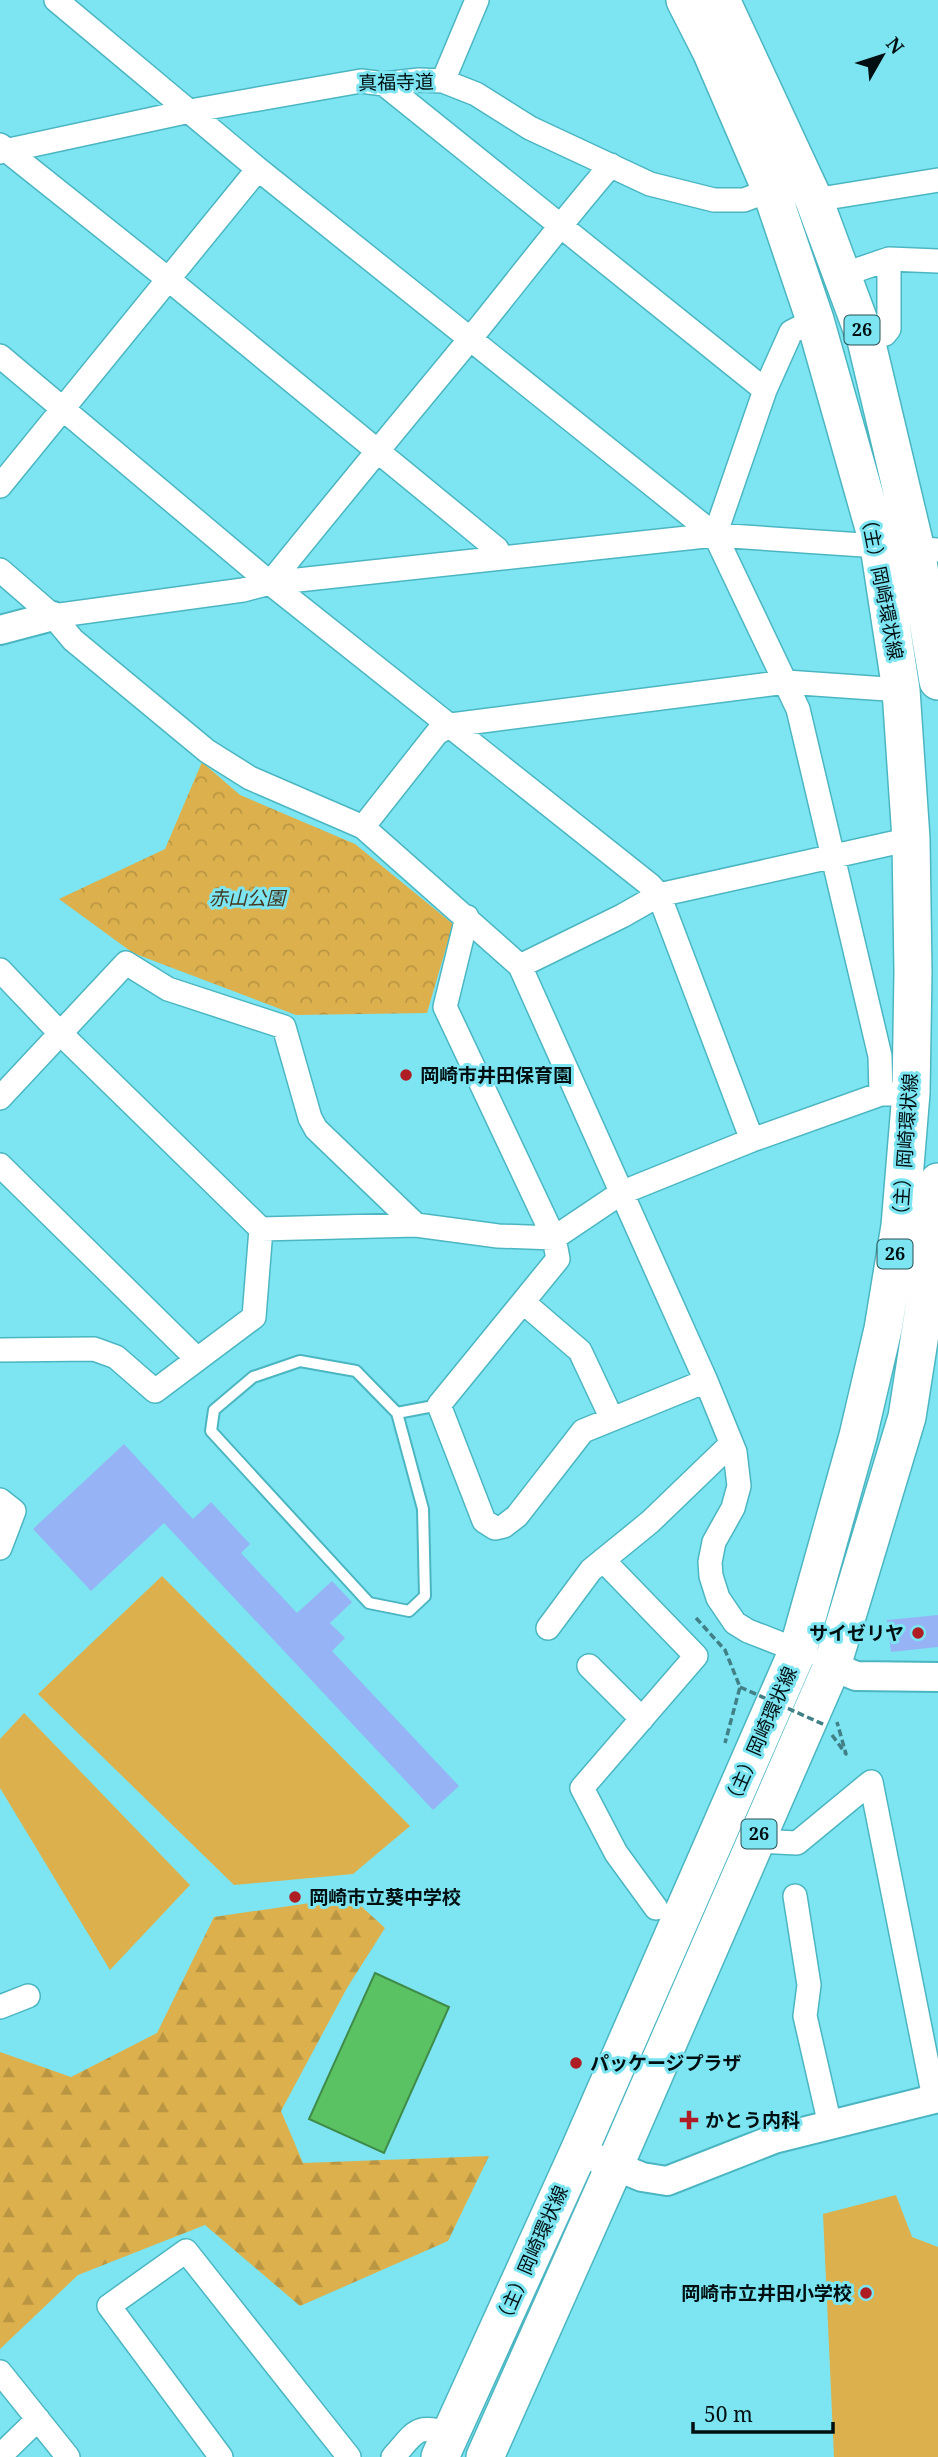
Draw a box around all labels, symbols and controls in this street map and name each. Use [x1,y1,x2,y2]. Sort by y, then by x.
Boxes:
north arrow [847,21,917,91]
text: N [880,31,910,59]
street label: 真福寺道 [358,68,434,96]
road number: 26 [844,316,880,344]
street label: （主）岡崎環状線 [855,508,909,662]
park label: 赤山公園 [209,885,288,911]
place label: 岡崎市井田保育園 [420,1062,572,1088]
marker: 岡崎市井田保育園 [398,1067,414,1083]
street label: （主）岡崎環状線 [887,1072,923,1226]
road number: 26 [878,1240,912,1268]
place label: サイゼリヤ [809,1620,904,1646]
marker: サイゼリヤ [910,1625,926,1641]
street label: （主）岡崎環状線 [717,1662,803,1812]
road number: 26 [742,1820,776,1848]
place label: 岡崎市立葵中学校 [309,1884,461,1910]
marker: 岡崎市立葵中学校 [287,1889,303,1905]
place label: パッケージプラザ [590,2050,742,2076]
marker: パッケージプラザ [568,2055,584,2071]
place label: かとう内科 [705,2107,800,2133]
marker: かとう内科 [679,2110,699,2130]
street label: （主）岡崎環状線 [488,2181,574,2331]
place label: 岡崎市立井田小学校 [681,2280,852,2306]
marker: 岡崎市立井田小学校 [858,2285,874,2301]
scale bar [693,2390,833,2434]
text: 50 m [704,2400,753,2428]

